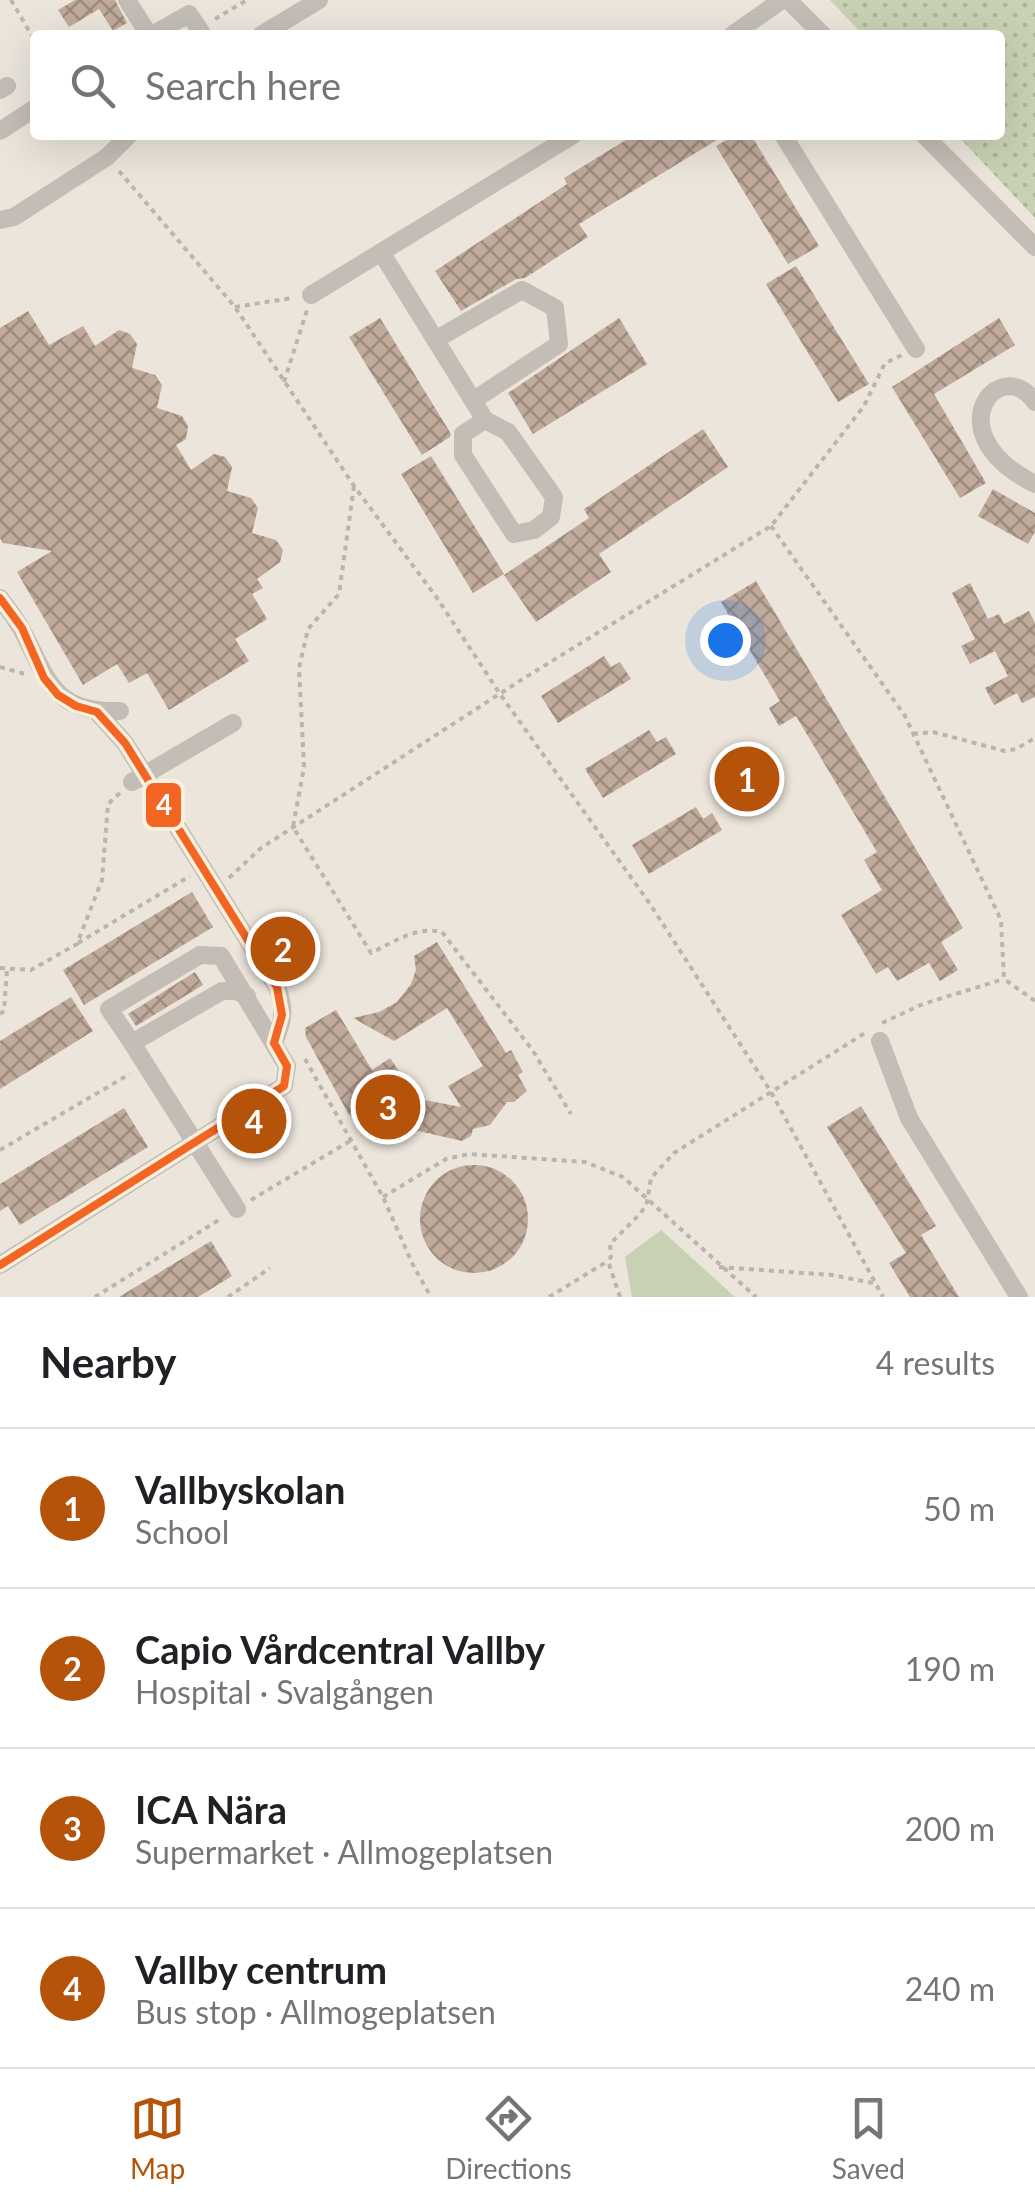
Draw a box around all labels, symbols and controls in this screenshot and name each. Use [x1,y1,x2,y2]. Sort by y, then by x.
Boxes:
search box [30,30,1005,140]
icon: search [65,58,120,113]
text: Search here [145,62,341,108]
your location [700,615,751,666]
pin: 1 [714,742,780,816]
line badge: 4 [144,781,183,829]
text: 4 [156,787,172,821]
pin: 2 [250,912,316,986]
pin: 3 [356,1070,420,1144]
pin: 4 [222,1084,286,1158]
text: Nearby [40,1337,177,1387]
text: 4 results [876,1343,995,1382]
text: Vallbyskolan [135,1466,345,1512]
text: 1 [63,1489,82,1528]
text: 50 m [923,1489,995,1528]
text: School [135,1512,229,1551]
text: Capio Vårdcentral Vallby [135,1626,545,1672]
text: 2 [63,1649,82,1688]
text: 190 m [905,1649,995,1688]
text: Hospital · Svalgången [135,1672,434,1711]
text: ICA Nära [135,1786,287,1832]
text: 3 [63,1809,82,1848]
text: 200 m [905,1809,995,1848]
text: Supermarket · Allmogeplatsen [135,1832,553,1871]
text: Vallby centrum [135,1946,387,1992]
text: 4 [63,1969,82,2008]
text: 240 m [905,1969,995,2008]
text: Bus stop · Allmogeplatsen [135,1992,496,2031]
tab: Map [130,2091,185,2185]
tab: Directions [445,2091,572,2185]
tab: Saved [832,2091,905,2185]

